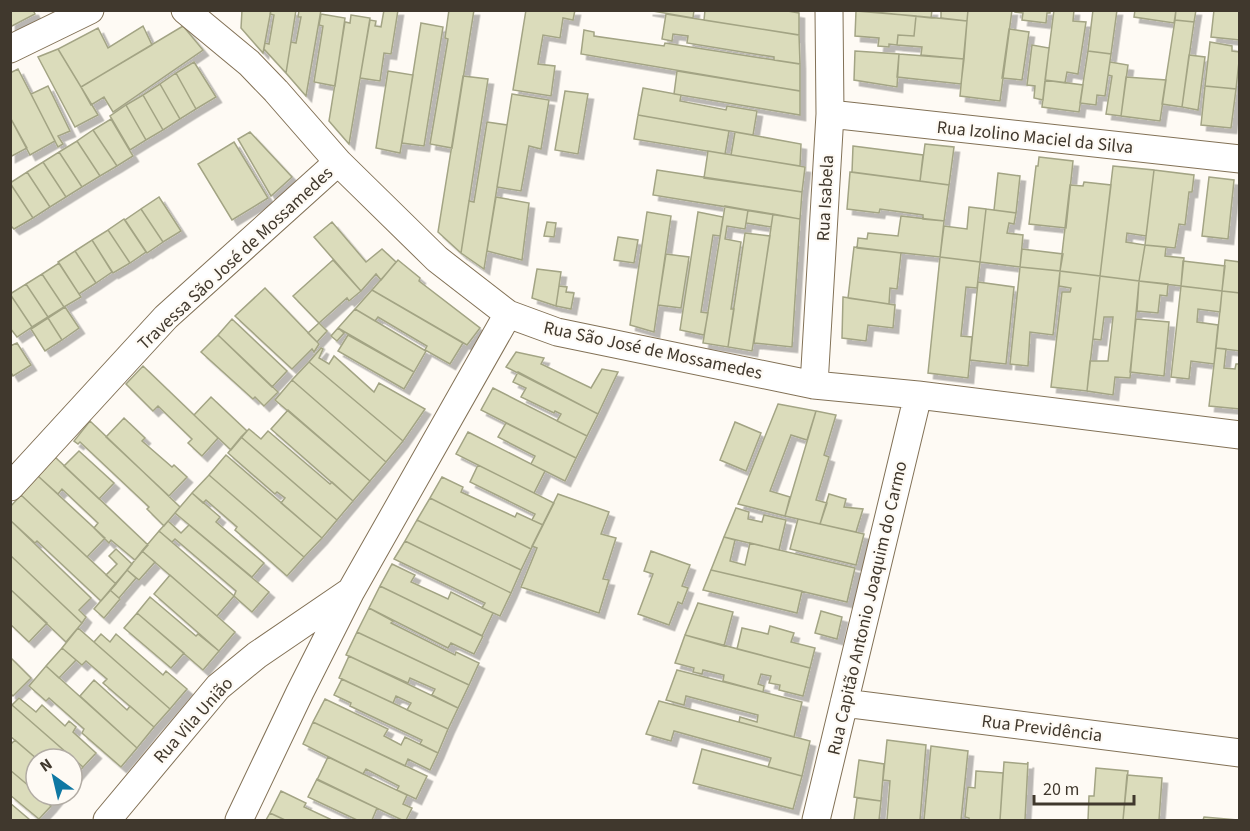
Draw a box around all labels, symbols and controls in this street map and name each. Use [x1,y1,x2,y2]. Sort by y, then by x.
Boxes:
street label: Rua Izolino Maciel da Silva [936,115,1134,160]
street label: Rua Isabela [811,154,840,242]
street label: Travessa São José de Mossamedes [132,161,339,356]
street label: Rua São José de Mossamedes [541,315,765,386]
street label: Rua Capitão Antonio Joaquim do Carmo [821,459,914,758]
street label: Rua Vila União [148,672,239,769]
street label: Rua Previdência [980,709,1104,748]
north arrow [24,747,84,807]
text: N [36,753,57,777]
scale bar [1034,768,1134,806]
text: 20 m [1043,777,1079,802]

